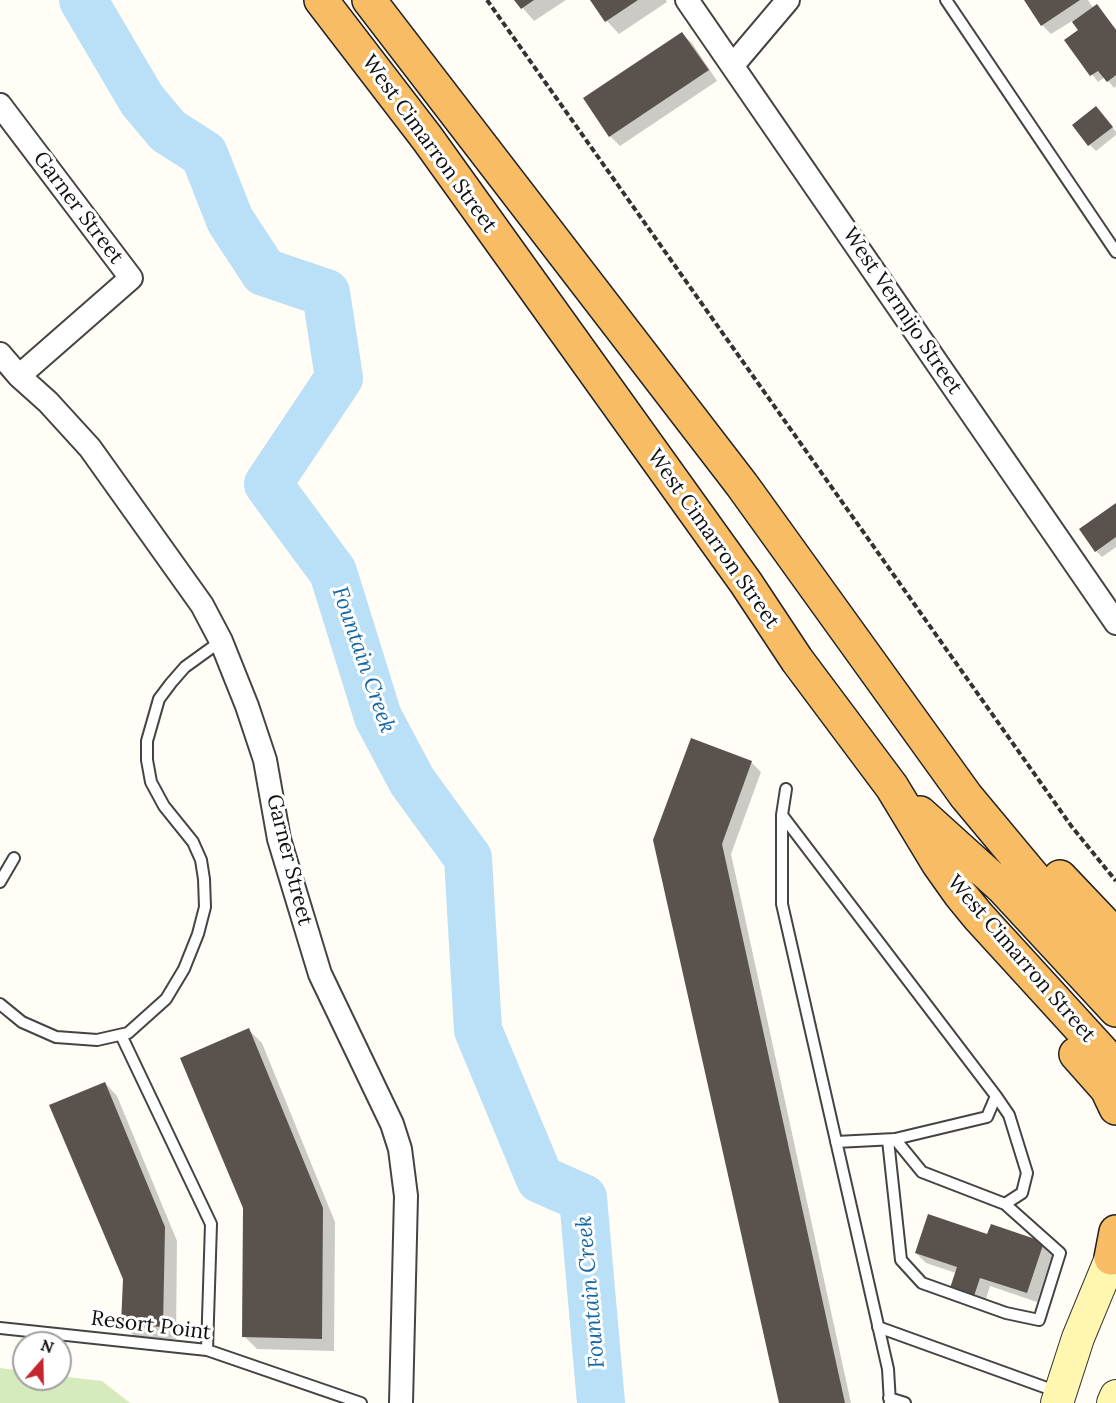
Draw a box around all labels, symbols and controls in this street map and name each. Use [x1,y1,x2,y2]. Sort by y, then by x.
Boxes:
street label: West Cimarron Street [356,50,502,238]
street label: Garner Street [28,147,128,269]
street label: West Vermijo Street [837,223,967,399]
street label: West Cimarron Street [642,444,784,634]
water label: Fountain Creek [326,583,400,737]
street label: Garner Street [261,792,317,928]
street label: West Cimarron Street [942,870,1100,1048]
water label: Fountain Creek [571,1215,611,1369]
street label: Resort Point [90,1306,212,1346]
north arrow [12,1331,72,1391]
text: N [38,1334,57,1357]

